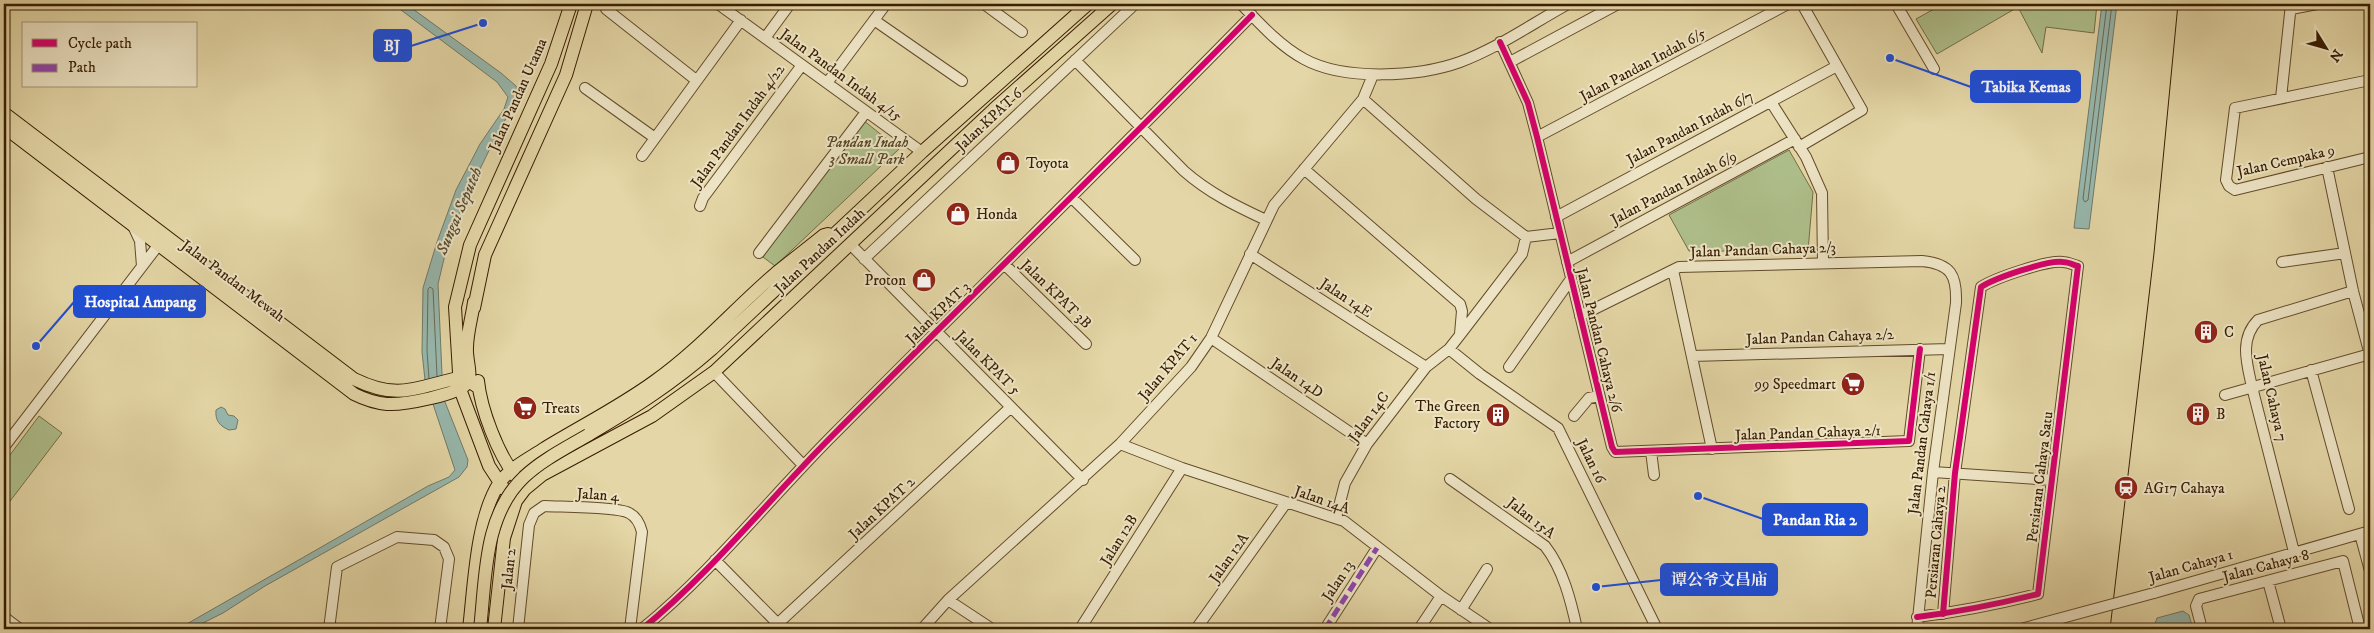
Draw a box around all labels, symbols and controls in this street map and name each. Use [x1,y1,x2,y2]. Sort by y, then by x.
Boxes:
legend [22,22,198,88]
north arrow [2302,22,2352,72]
street label: Jalan Pandan Indah 4/15 [775,23,906,126]
street label: Jalan Pandan Indah 6/5 [1575,23,1710,107]
callout: BJ [374,30,411,61]
text: Cycle path [68,34,132,53]
street label: Jalan Pandan Utama [484,35,552,156]
text: BJ [384,36,401,56]
text: N [2325,45,2346,66]
text: Path [68,58,96,77]
street label: Jalan Pandan Indah 4/22 [686,60,790,193]
callout: Tabika Kemas [1971,71,2080,102]
text: Tabika Kemas [1980,77,2071,97]
street label: Jalan KPAT 6 [950,83,1027,157]
street label: Jalan Pandan Indah 6/7 [1622,87,1757,170]
park label: Pandan Indah 3 Small Park [826,133,909,169]
street label: Jalan Cempaka 9 [2233,141,2337,182]
street label: Jalan Pandan Indah 6/9 [1606,147,1740,230]
shop icon: Toyota [995,150,1021,176]
place label: Toyota [1026,154,1069,173]
water label: Sungai Seputeh [431,164,486,259]
shop icon: Honda [945,201,971,227]
street label: Jalan Pandan Indah [769,204,870,299]
place label: Honda [976,205,1018,224]
street label: Jalan Pandan Mewah [176,235,289,326]
street label: Jalan Pandan Cahaya 2/3 [1688,238,1836,262]
street label: Jalan KPAT 3B [1015,254,1096,333]
street label: Jalan Pandan Cahaya 2/6 [1571,264,1626,415]
shop icon: Proton [911,267,937,293]
place label: Proton [864,271,906,290]
street label: Jalan 14E [1315,273,1376,322]
street label: Jalan KPAT 3 [900,278,974,350]
callout: Hospital Ampang [74,286,205,317]
text: Hospital Ampang [84,292,197,312]
building icon: C [2193,319,2219,345]
place label: C [2224,323,2234,342]
street label: Jalan KPAT 5 [950,325,1025,400]
street label: Jalan Pandan Cahaya 2/2 [1744,325,1895,349]
street label: Jalan KPAT 1 [1133,329,1202,406]
street label: Jalan Cahaya 7 [2252,351,2291,444]
street label: Jalan 14D [1265,352,1327,402]
street label: Jalan Pandan Cahaya 1/1 [1904,370,1940,518]
supermarket icon: 99 Speedmart [1840,371,1866,397]
place label: 99 Speedmart [1753,375,1836,394]
street label: Jalan 14C [1343,388,1394,448]
supermarket icon: Treats [512,395,538,421]
place label: The Green Factory [1415,397,1481,433]
place label: Treats [542,399,580,418]
building icon: B [2185,401,2211,427]
building icon: The Green Factory [1485,402,1511,428]
place label: B [2216,405,2226,424]
street label: Persiaran Cahaya Satu [2023,410,2057,544]
street label: Jalan Pandan Cahaya 2/1 [1733,421,1881,445]
street label: Jalan 16 [1571,434,1610,487]
street label: Jalan KPAT 2 [843,472,920,545]
station icon: AG17 Cahaya [2113,475,2139,501]
place label: AG17 Cahaya [2144,479,2225,498]
street label: Jalan 14A [1290,481,1353,519]
street label: Jalan 4 [574,484,620,506]
street label: Persiaran Cahaya 2 [1922,484,1950,599]
street label: Jalan 15A [1501,492,1559,543]
callout: Pandan Ria 2 [1763,504,1867,535]
text: Pandan Ria 2 [1773,510,1858,530]
street label: Jalan 12B [1095,511,1142,571]
street label: Jalan 12A [1204,529,1253,588]
street label: Jalan Cahaya 1 [2145,545,2235,588]
street label: Jalan Cahaya 8 [2219,545,2311,587]
street label: Jalan 2 [497,547,521,593]
street label: Jalan 13 [1317,557,1358,607]
callout: 谭公爷文昌庙 [1661,564,1777,595]
text: 谭公爷文昌庙 [1671,570,1767,590]

